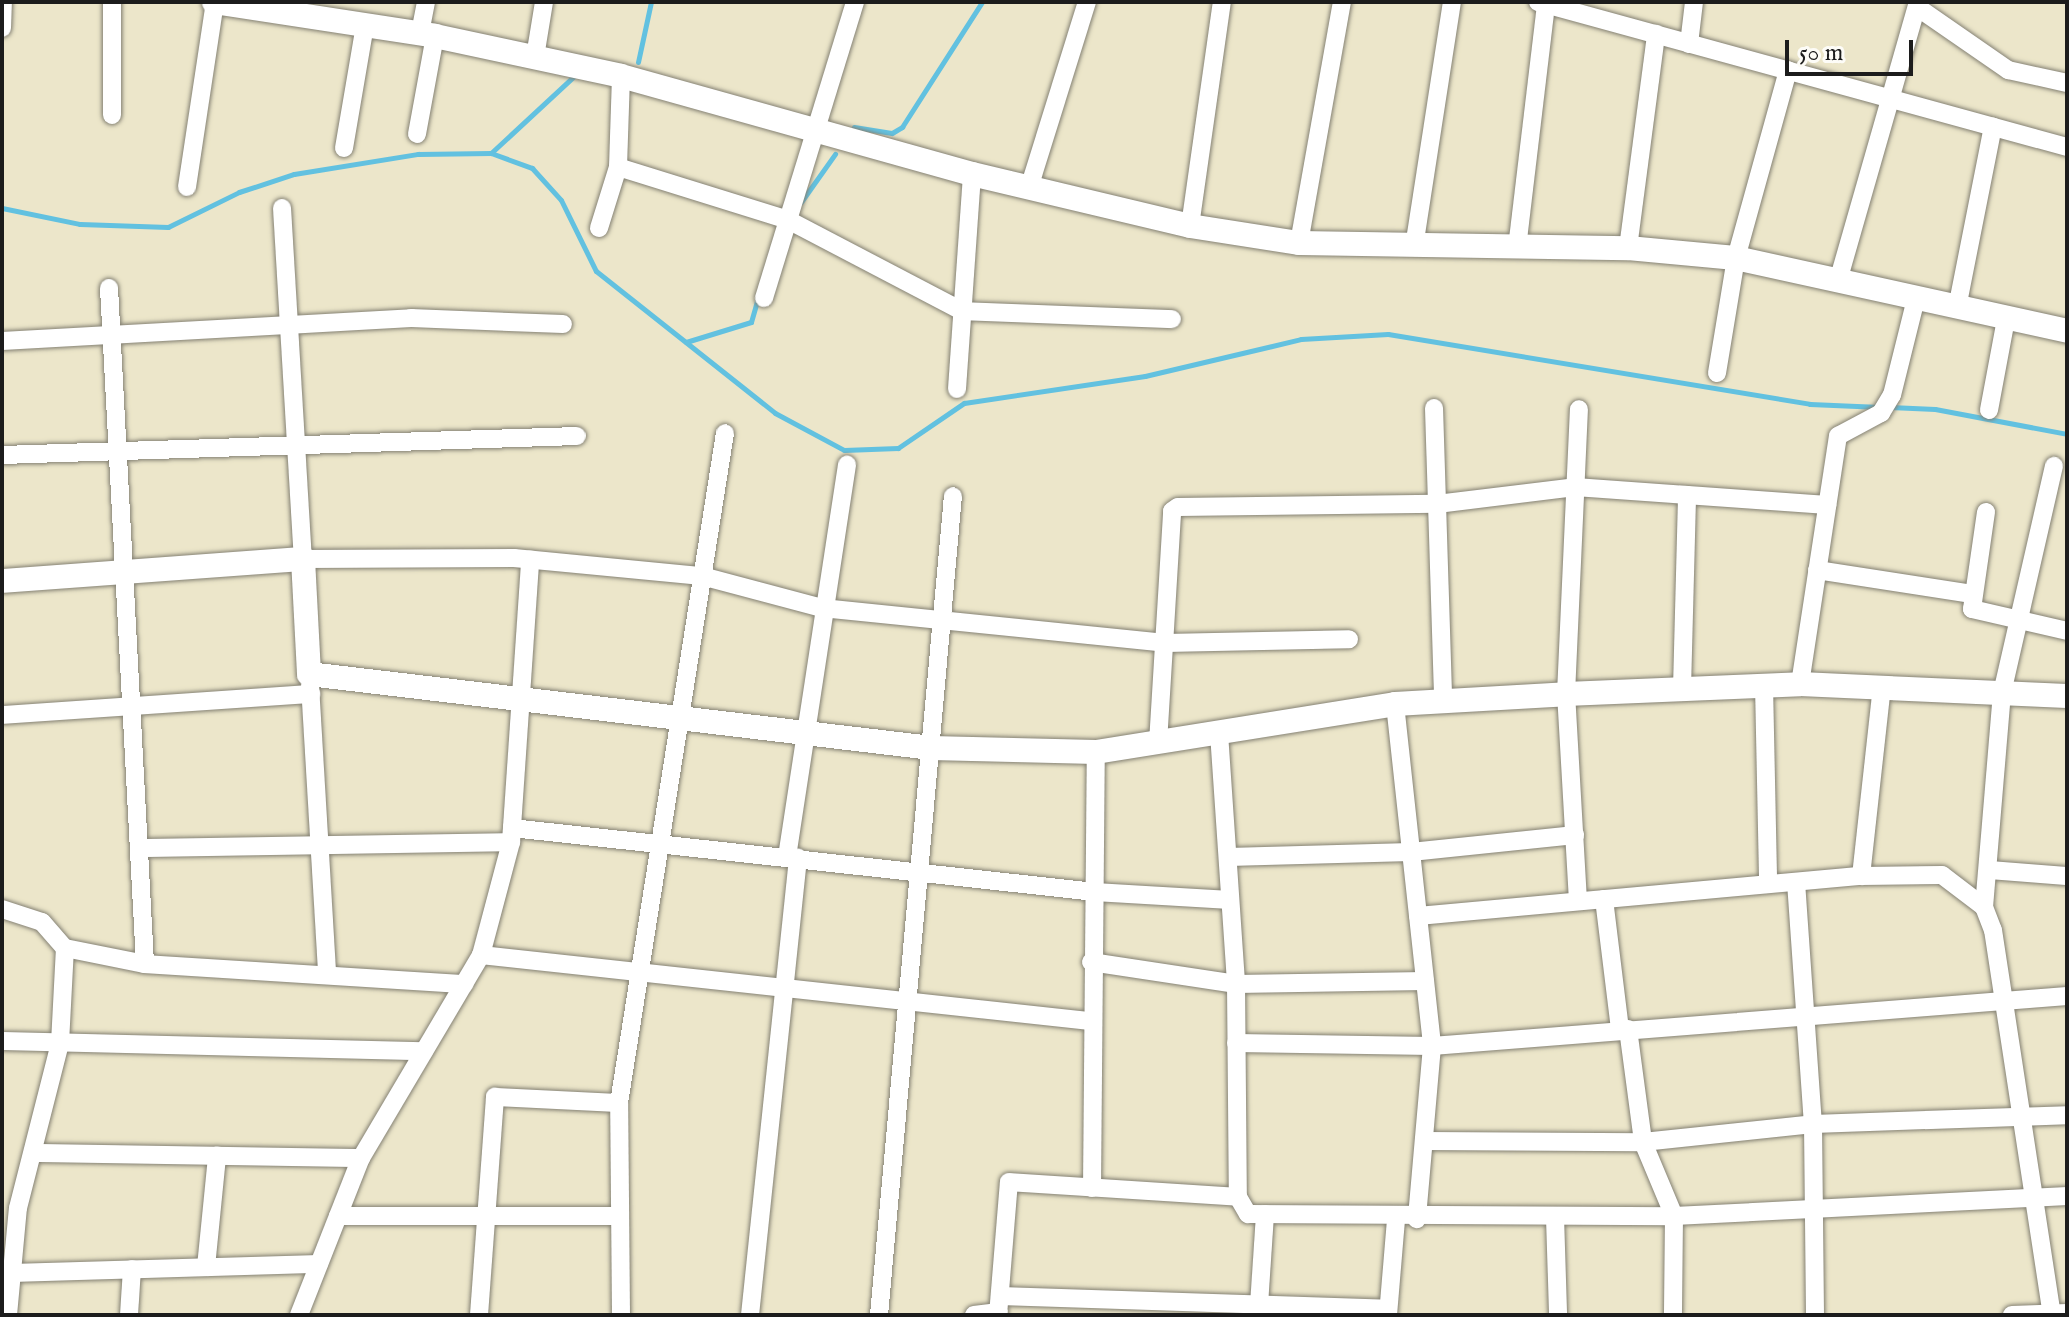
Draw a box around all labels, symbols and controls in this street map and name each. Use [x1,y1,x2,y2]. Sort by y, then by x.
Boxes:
scale bar [1789,24,1917,74]
text: 50 m [1799,38,1843,69]

